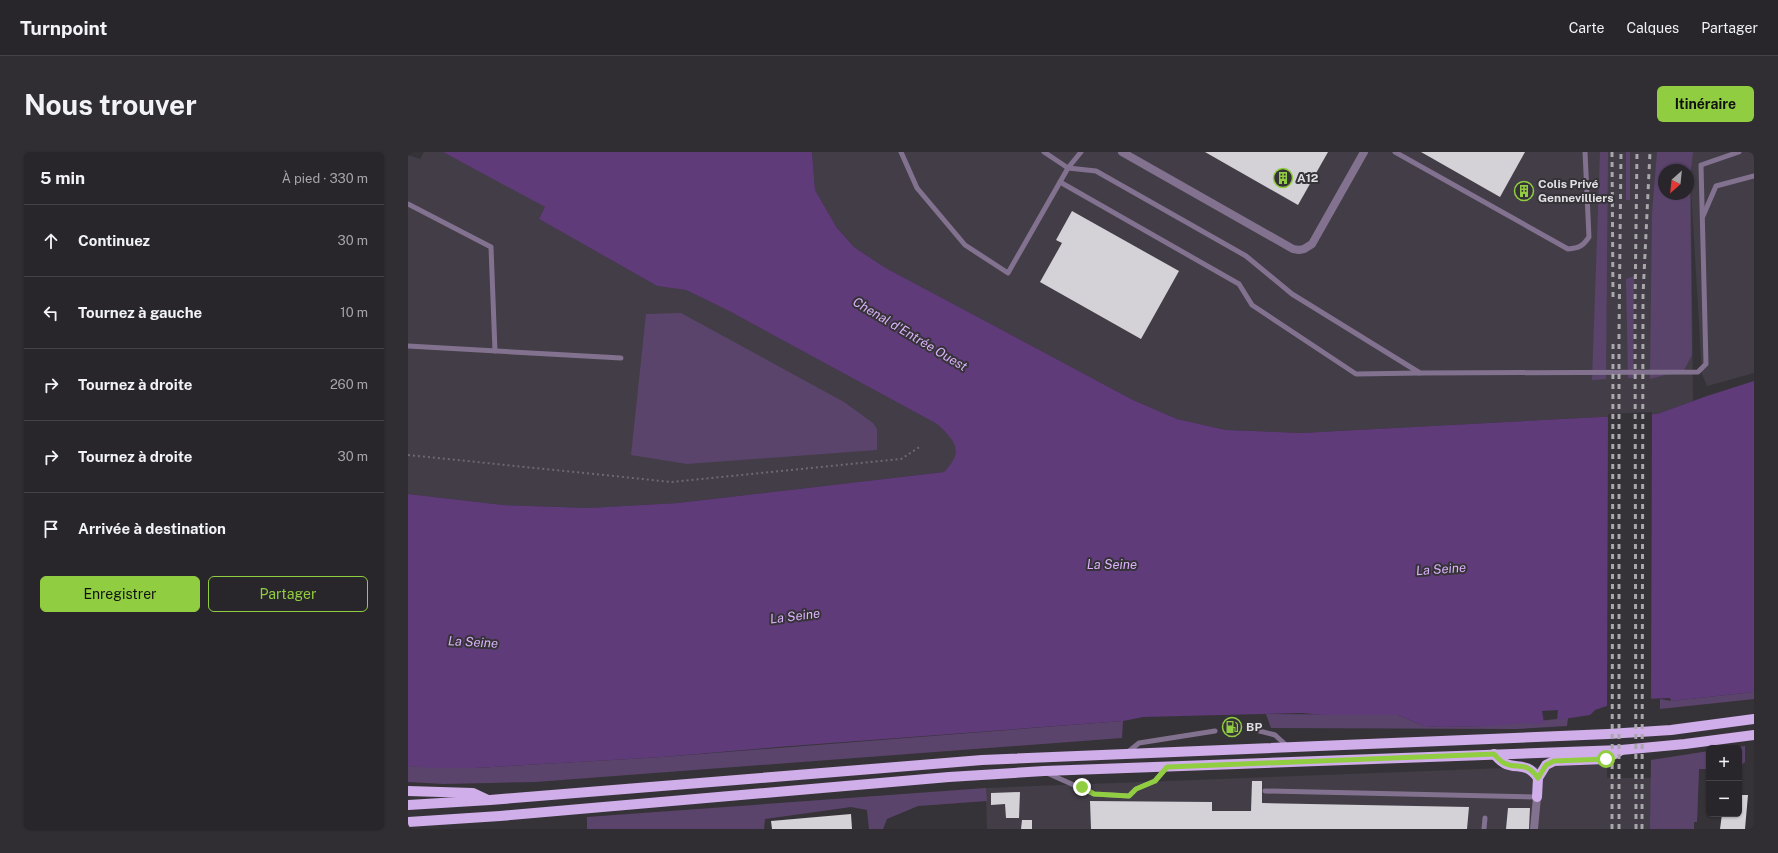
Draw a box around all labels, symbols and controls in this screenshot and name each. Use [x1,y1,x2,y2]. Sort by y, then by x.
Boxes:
text: Turnpoint [20,17,107,39]
text: Carte [1569,20,1605,36]
text: Calques [1627,20,1679,36]
text: Partager [1701,20,1758,36]
button: Itinéraire [1657,86,1754,122]
text: Nous trouver [24,88,197,121]
north arrow [1658,164,1694,200]
building icon: A12 [1272,167,1294,189]
text: 5 min [40,168,85,188]
text: À pied · 330 m [282,171,368,186]
place label: A12 [1297,171,1319,185]
place label: Colis Privé Gennevilliers [1538,177,1614,205]
building icon: Colis Privé Gennevilliers [1513,180,1535,202]
icon: ahead [40,230,62,252]
text: Continuez [78,232,150,249]
text: 30 m [338,233,368,248]
water label: Chenal d'Entrée Ouest [850,294,970,374]
icon: left [40,302,62,324]
text: Tournez à gauche [78,304,202,321]
text: 10 m [340,305,368,320]
icon: right [40,374,62,396]
text: Tournez à droite [78,376,192,393]
text: 260 m [330,377,368,392]
icon: right [40,446,62,468]
text: Tournez à droite [78,448,192,465]
text: 30 m [338,449,368,464]
icon: arrive [40,518,62,540]
text: Arrivée à destination [78,520,226,537]
water label: La Seine [1087,557,1137,572]
water label: La Seine [1415,560,1467,578]
button: Enregistrer [40,576,200,612]
button: Partager [208,576,368,612]
water label: La Seine [769,605,821,627]
water label: La Seine [447,633,499,651]
fuel station icon: BP [1221,716,1243,738]
place label: BP [1246,720,1262,734]
map controls [1706,745,1742,817]
button: + [1706,745,1742,781]
route start [1597,750,1615,768]
route end [1073,778,1091,796]
button: − [1706,781,1742,817]

